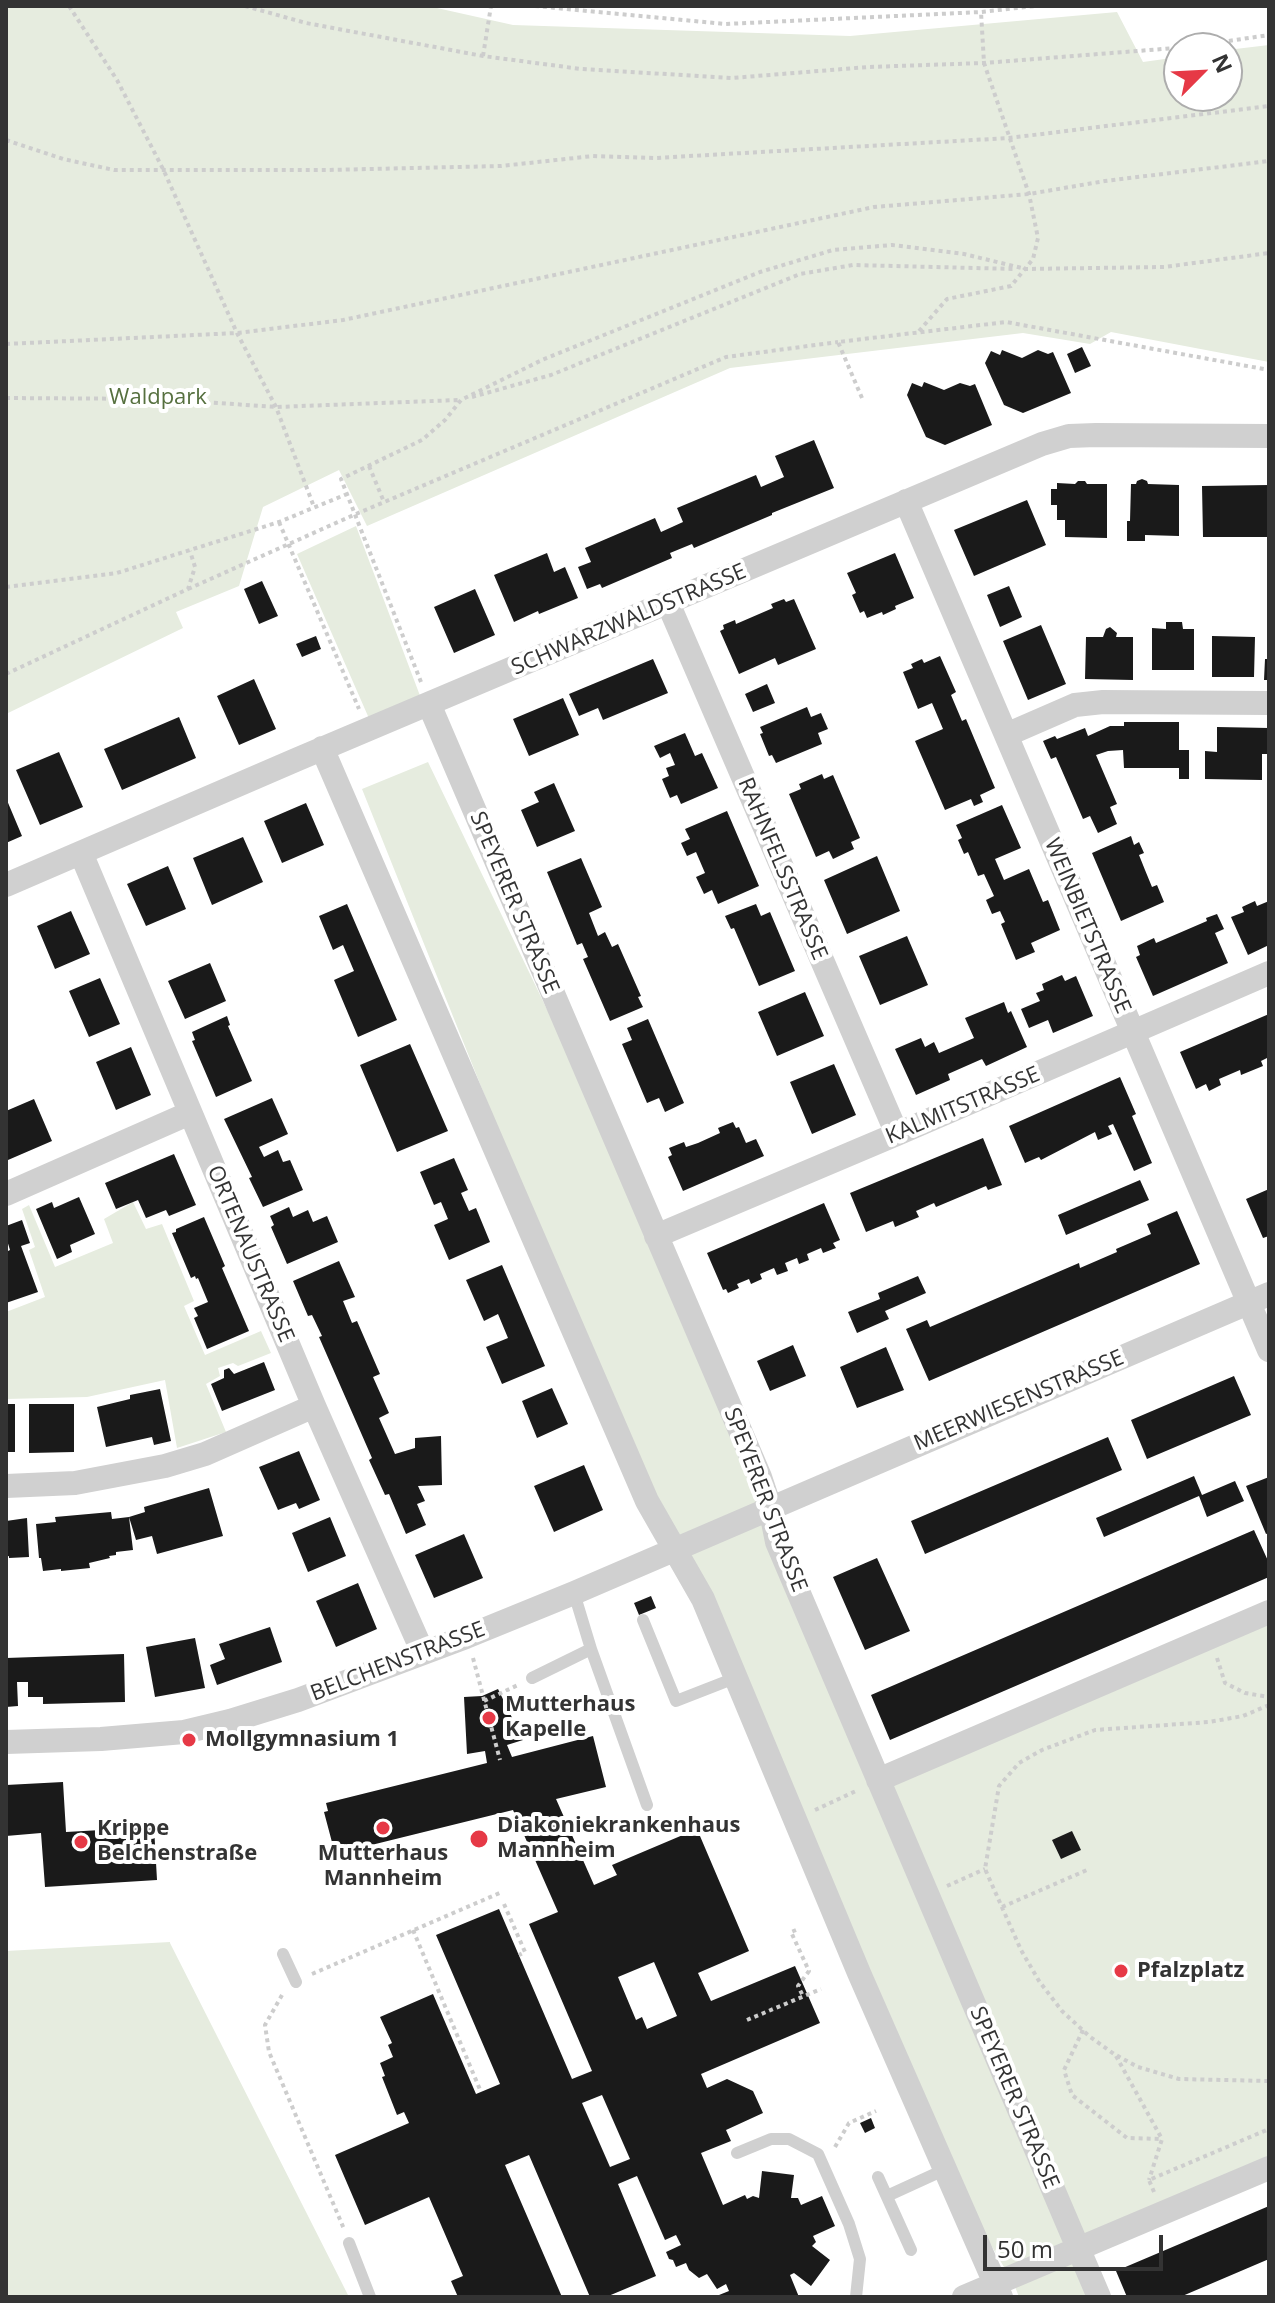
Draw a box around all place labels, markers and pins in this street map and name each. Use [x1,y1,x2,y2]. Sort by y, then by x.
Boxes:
place label: Mutterhaus Kapelle [505,1692,635,1744]
marker: Mutterhaus Kapelle [480,1709,498,1727]
place label: Mollgymnasium 1 [205,1727,399,1753]
marker: Mollgymnasium 1 [180,1731,198,1749]
place label: Diakoniekrankenhaus Mannheim [497,1813,740,1864]
place label: Krippe Belchenstraße [97,1816,257,1868]
marker: Mutterhaus Mannheim [374,1819,392,1837]
marker: Diakoniekrankenhaus Mannheim [468,1828,490,1850]
marker: Krippe Belchenstraße [72,1833,90,1851]
place label: Mutterhaus Mannheim [318,1841,448,1892]
place label: Pfalzplatz [1137,1958,1244,1984]
marker: Pfalzplatz [1112,1962,1130,1980]

